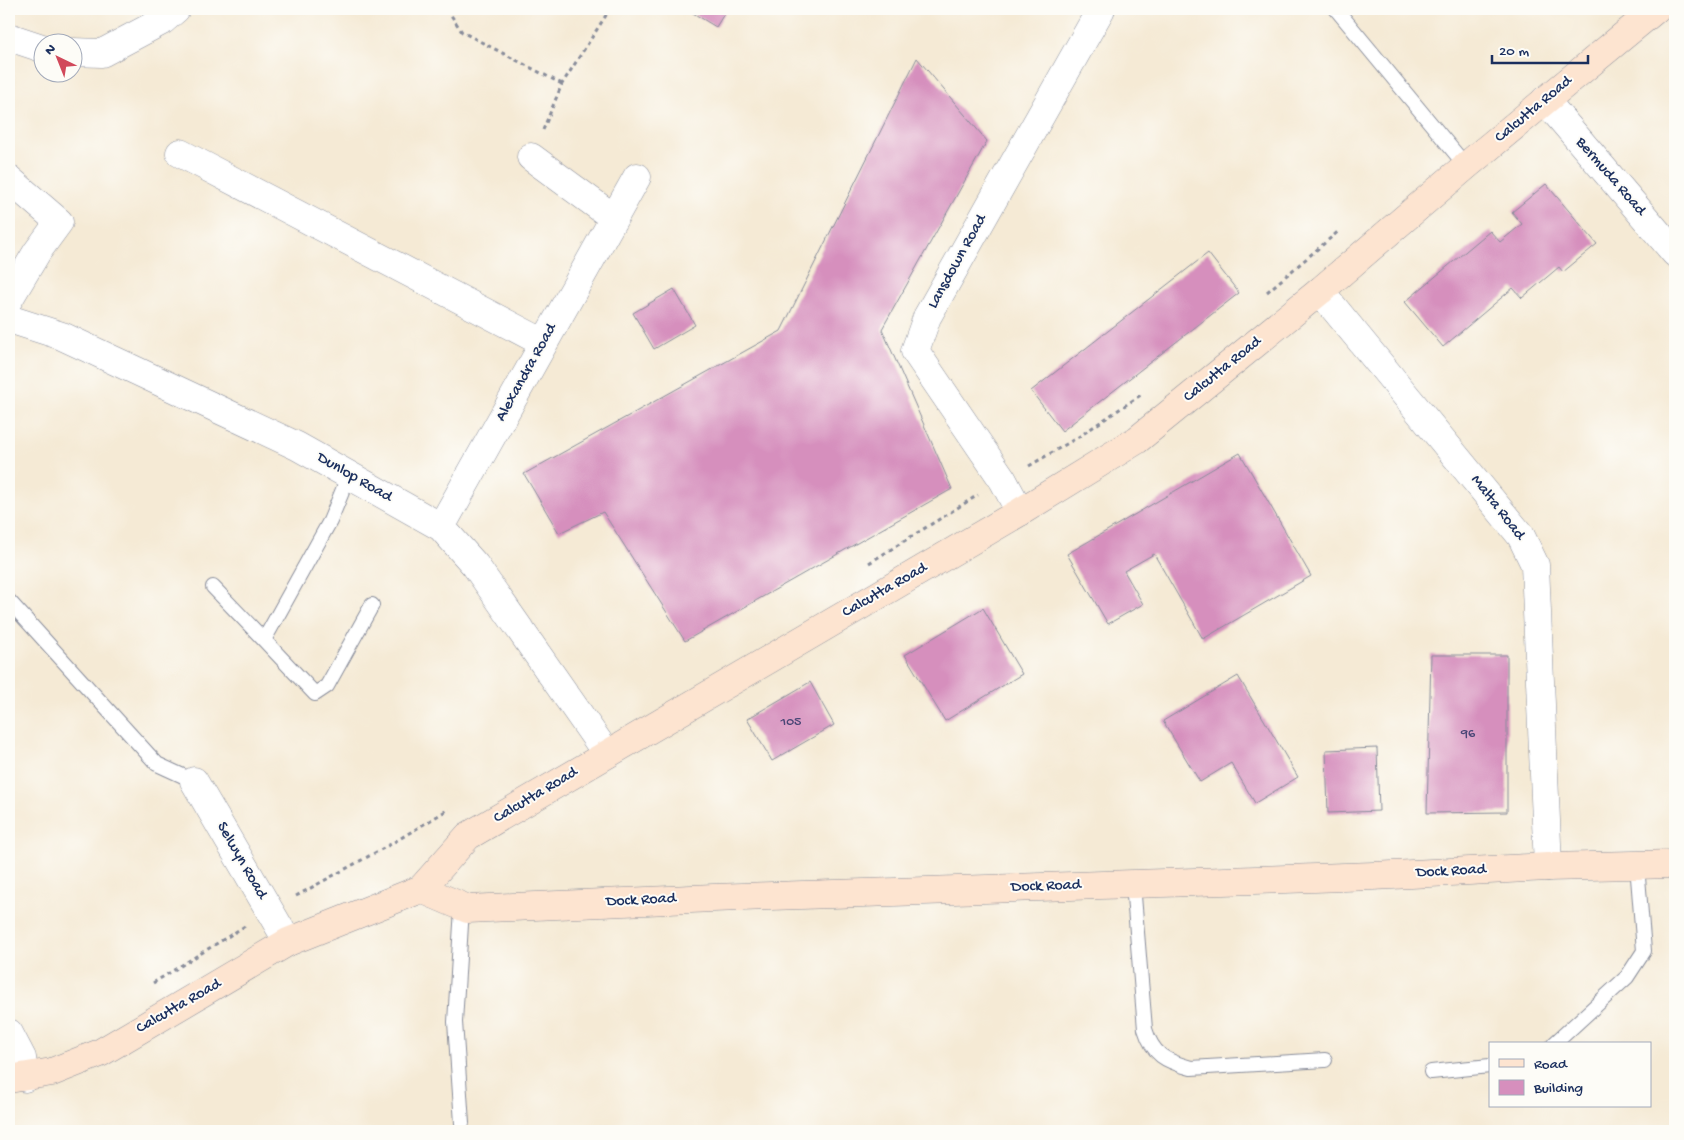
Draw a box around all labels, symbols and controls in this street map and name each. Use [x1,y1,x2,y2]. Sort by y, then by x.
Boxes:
north arrow [32,32,82,82]
scale bar [1492,32,1588,64]
text: N [42,41,60,60]
text: 20 m [1499,43,1529,61]
street label: Calcutta Road [1492,71,1578,148]
street label: Bermuda Road [1570,133,1650,221]
street label: Lansdown Road [924,210,992,312]
street label: Alexandra Road [492,319,562,425]
street label: Calcutta Road [1180,332,1267,407]
street label: Dunlop Road [312,448,397,508]
street label: Malta Road [1466,472,1529,546]
street label: Calcutta Road [839,558,932,623]
house number: 105 [780,714,801,731]
house number: 96 [1460,726,1476,743]
street label: Calcutta Road [491,763,583,829]
street label: Selwyn Road [211,819,271,904]
street label: Dock Road [1415,861,1488,883]
street label: Dock Road [1010,876,1083,898]
street label: Dock Road [605,890,678,912]
street label: Calcutta Road [133,974,226,1039]
legend [1489,1042,1652,1108]
text: Road [1534,1056,1568,1074]
text: Building [1533,1080,1583,1098]

